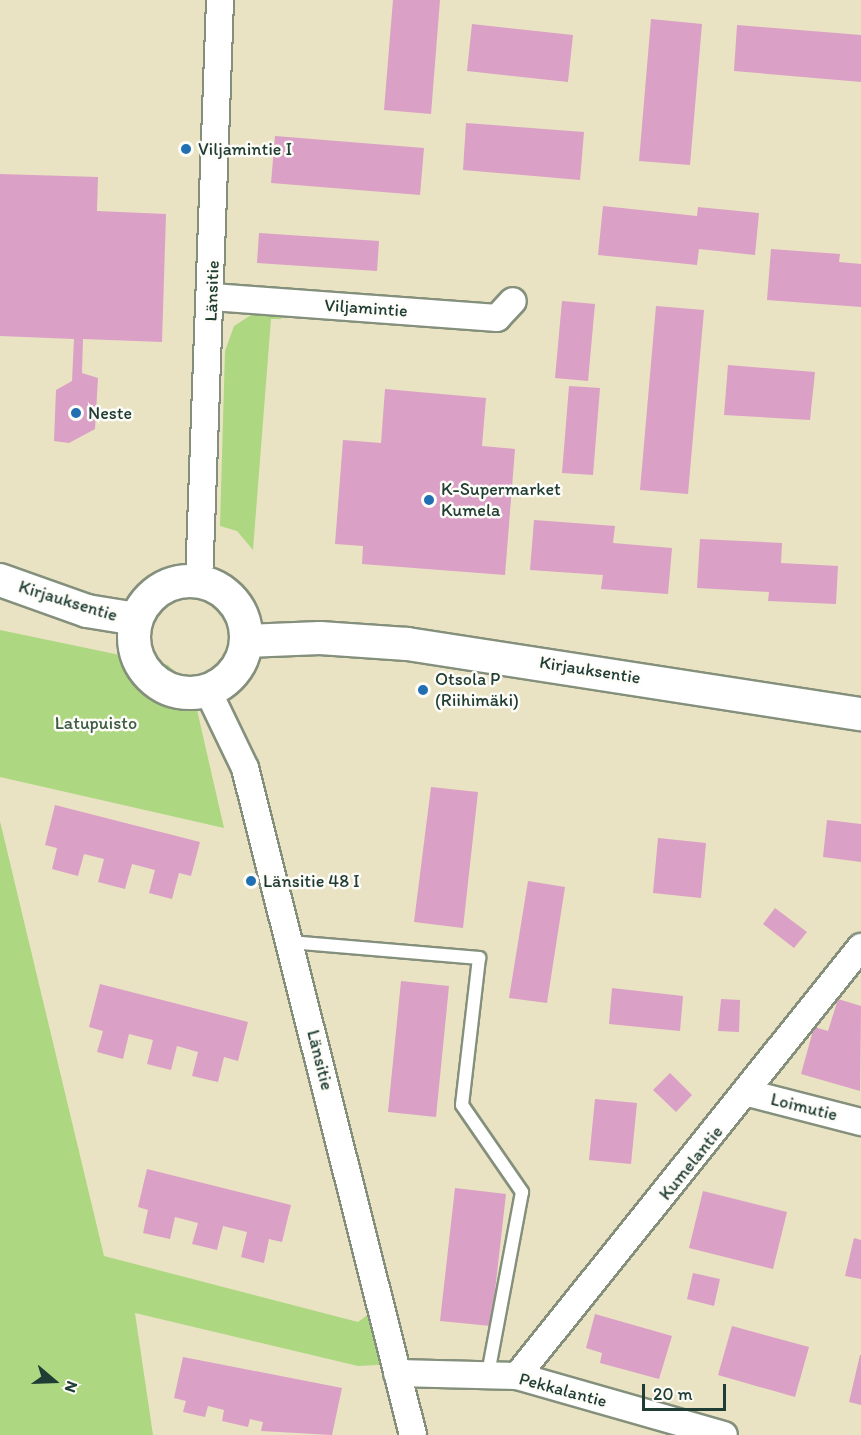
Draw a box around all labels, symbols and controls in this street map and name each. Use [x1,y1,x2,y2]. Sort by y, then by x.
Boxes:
place label: Viljamintie I [198,138,292,160]
marker: Viljamintie I [179,142,193,156]
street label: Länsitie [200,260,224,322]
street label: Viljamintie [324,294,408,322]
place label: Neste [88,402,132,424]
marker: Neste [69,406,83,420]
place label: K-Supermarket Kumela [441,479,561,522]
marker: K-Supermarket Kumela [422,493,436,507]
street label: Kirjauksentie [16,576,120,626]
street label: Kirjauksentie [538,651,642,689]
place label: Otsola P (Riihimäki) [435,669,519,712]
marker: Otsola P (Riihimäki) [416,683,430,697]
park label: Latupuisto [55,712,137,734]
place label: Länsitie 48 I [263,870,360,892]
marker: Länsitie 48 I [244,874,258,888]
street label: Länsitie [302,1028,338,1092]
street label: Loimutie [768,1088,840,1126]
street label: Kumelantie [654,1121,728,1205]
north arrow [24,1351,84,1411]
street label: Pekkalantie [517,1368,609,1412]
scale bar [645,1372,729,1410]
text: N [61,1379,82,1395]
text: 20 m [653,1383,693,1405]

